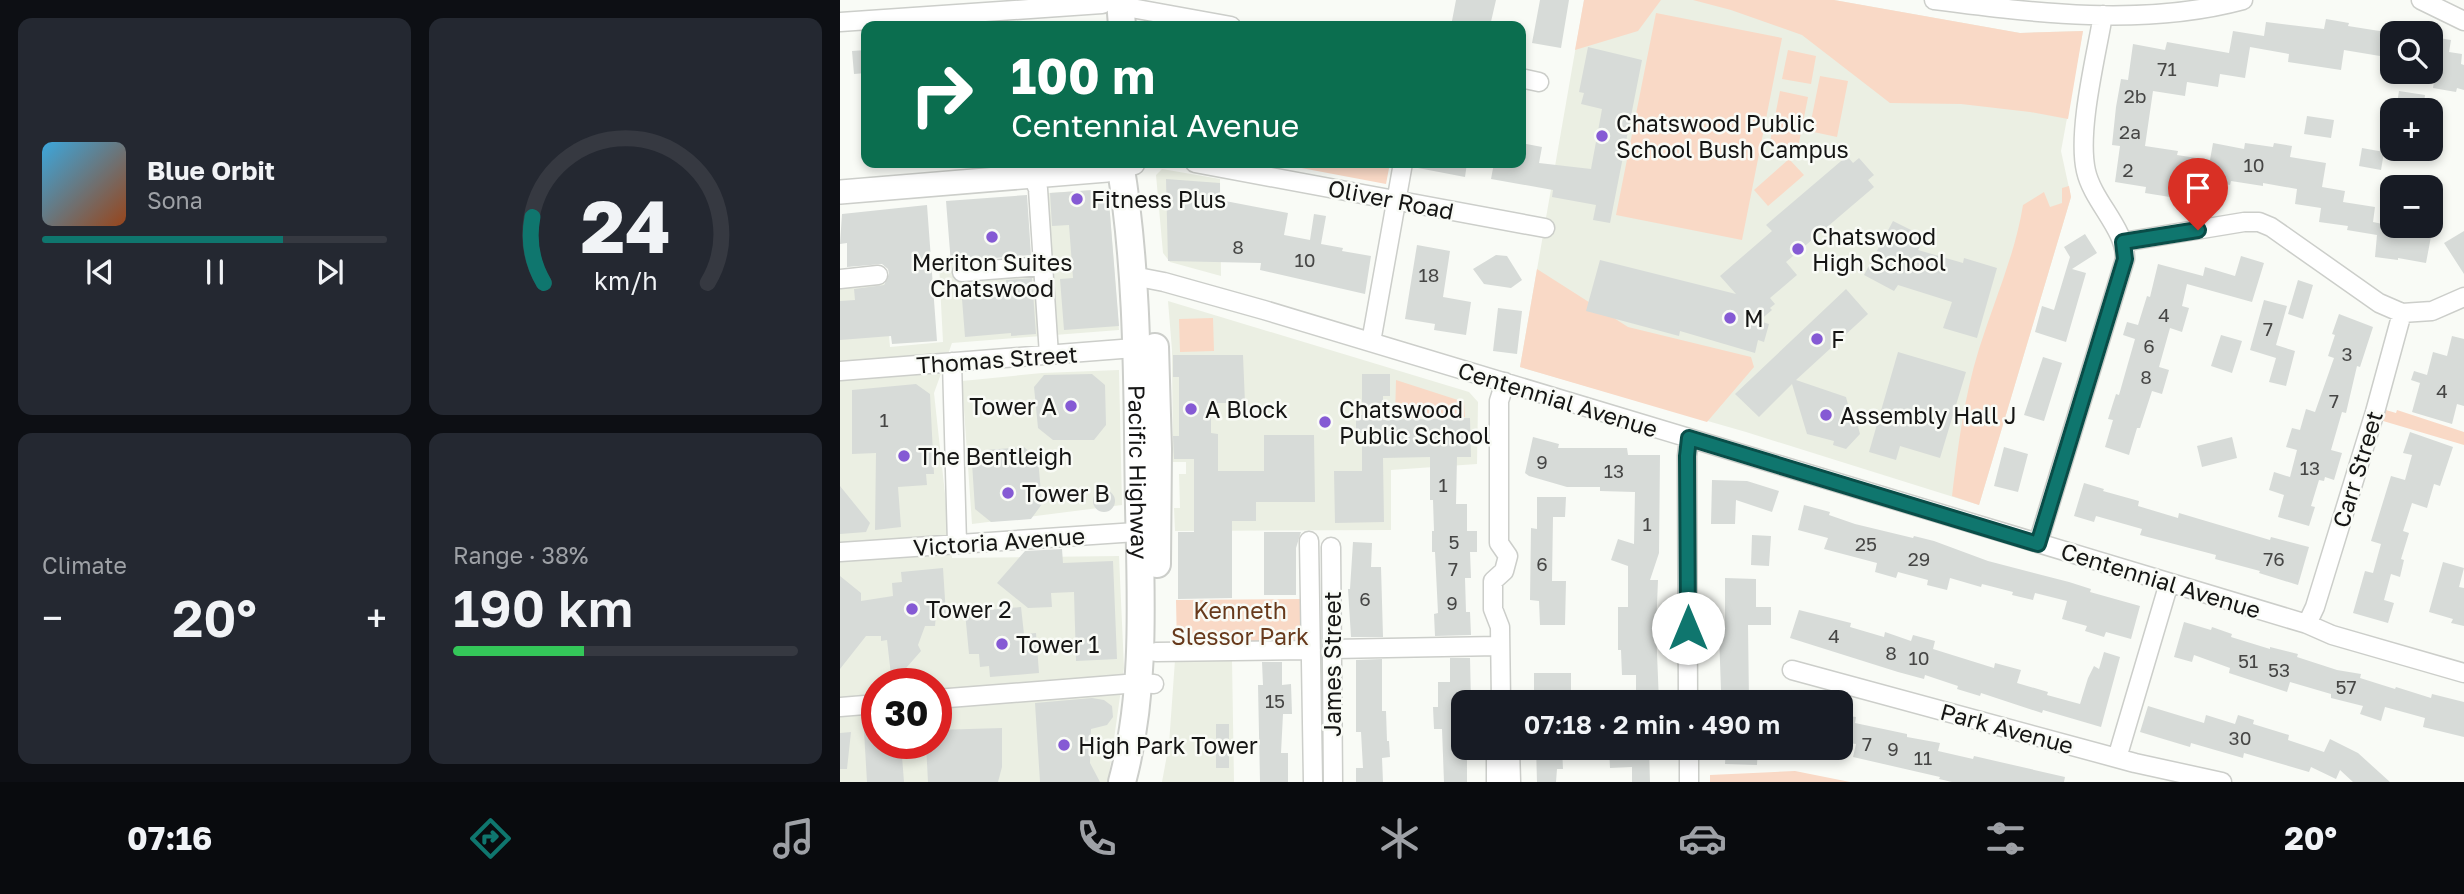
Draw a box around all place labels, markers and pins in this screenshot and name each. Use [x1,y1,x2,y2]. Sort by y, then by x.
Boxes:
place label: Chatswood Public School Bush Campus [1616,109,1849,163]
marker: Chatswood Public School Bush Campus [1594,128,1610,144]
pin [2168,158,2228,230]
place label: Fitness Plus [1091,185,1226,213]
marker: Fitness Plus [1069,191,1085,207]
place label: Chatswood High School [1812,222,1946,276]
marker: Meriton Suites Chatswood [984,229,1000,245]
marker: Chatswood High School [1790,241,1806,257]
place label: Meriton Suites Chatswood [912,248,1072,302]
place label: M [1744,304,1764,332]
marker: M [1722,310,1738,326]
place label: F [1831,325,1845,353]
marker: F [1809,331,1825,347]
place label: Tower A [969,392,1057,420]
place label: A Block [1205,395,1288,423]
place label: Chatswood Public School [1339,395,1490,449]
marker: Tower A [1063,398,1079,414]
marker: A Block [1183,401,1199,417]
place label: Assembly Hall J [1840,401,2017,429]
marker: Assembly Hall J [1818,407,1834,423]
marker: Chatswood Public School [1317,414,1333,430]
place label: The Bentleigh [918,442,1072,470]
marker: The Bentleigh [896,448,912,464]
place label: Tower B [1022,479,1110,507]
marker: Tower B [1000,485,1016,501]
place label: Tower 2 [926,595,1012,623]
marker: Tower 2 [904,601,920,617]
place label: Tower 1 [1016,630,1099,658]
marker: Tower 1 [994,636,1010,652]
place label: High Park Tower [1078,731,1258,759]
marker: High Park Tower [1056,737,1072,753]

